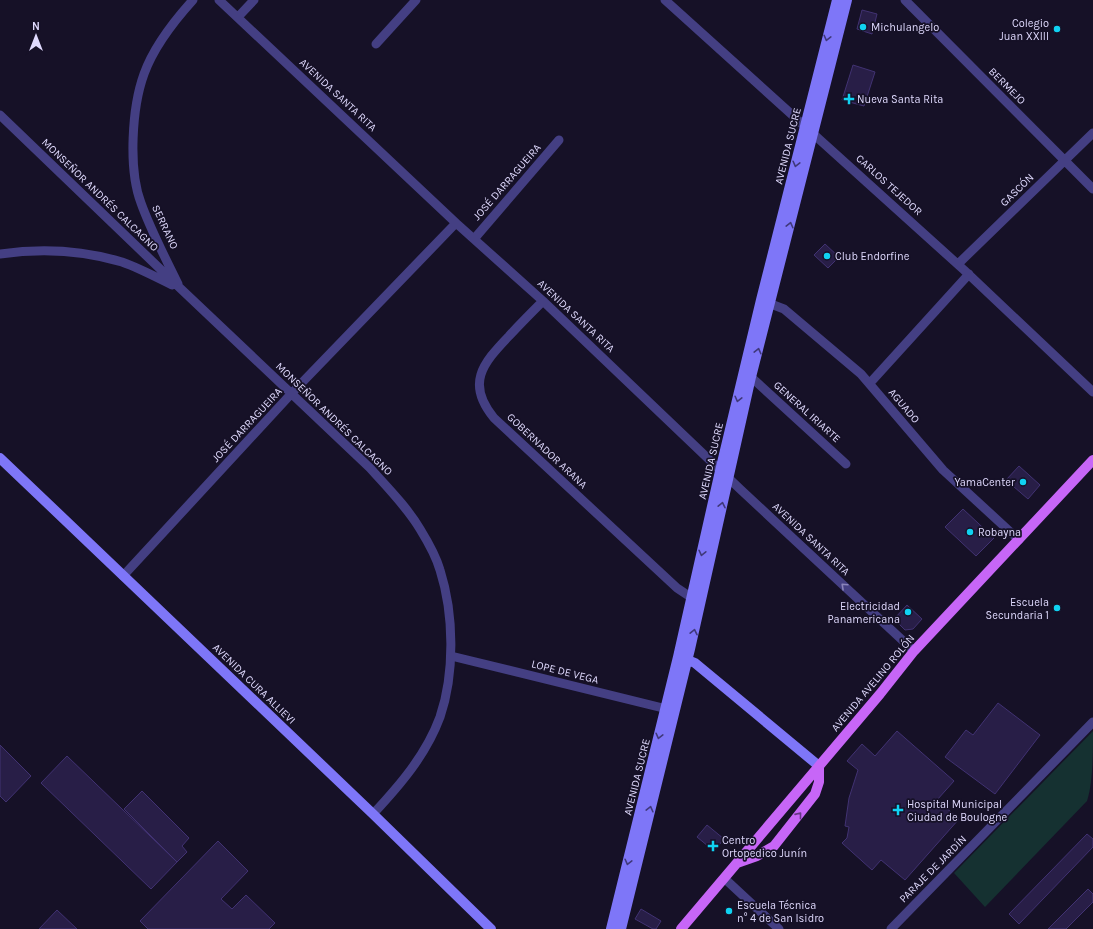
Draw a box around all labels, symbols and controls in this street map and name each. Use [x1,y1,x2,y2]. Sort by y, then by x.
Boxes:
north arrow [16,16,56,56]
place label: Colegio Juan XXIII [999,17,1049,43]
text: N [32,20,40,33]
place label: Michulangelo [871,21,939,34]
marker: Michulangelo [858,22,868,32]
marker: Colegio Juan XXIII [1052,24,1062,34]
one-way arrow [824,35,832,41]
street label: AVENIDA SANTA RITA [297,56,380,135]
street label: BERMEJO [986,65,1028,107]
place label: Nueva Santa Rita [857,93,943,106]
marker: Nueva Santa Rita [844,94,854,104]
street label: AVENIDA SUCRE [772,106,804,186]
street label: MONSEÑOR ANDRÉS CALCAGNO [39,134,162,254]
street label: JOSÉ DARRAGUEIRA [469,139,544,223]
street label: CARLOS TEJEDOR [853,152,925,218]
one-way arrow [792,161,800,167]
street label: GASCÓN [996,169,1036,209]
street label: SERRANO [149,203,181,251]
one-way arrow [785,222,794,229]
place label: Club Endorfine [835,250,910,263]
marker: Club Endorfine [822,251,832,261]
street label: AVENIDA SANTA RITA [535,277,618,356]
one-way arrow [753,348,762,355]
street label: MONSEÑOR ANDRÉS CALCAGNO [273,358,396,478]
street label: GENERAL IRIARTE [771,379,843,445]
street label: JOSÉ DARRAGUEIRA [208,383,285,465]
street label: AGUADO [886,386,922,426]
one-way arrow [734,396,742,402]
street label: GOBERNADOR ARANA [504,411,590,492]
street label: AVENIDA SUCRE [696,421,726,501]
place label: YamaCenter [954,476,1015,489]
marker: YamaCenter [1018,477,1028,487]
street label: AVENIDA SANTA RITA [770,500,853,579]
one-way arrow [718,502,726,508]
place label: Robayna [978,526,1021,539]
marker: Robayna [965,527,975,537]
one-way arrow [699,550,707,556]
one-way arrow [842,584,849,591]
place label: Escuela Secundaria 1 [986,596,1049,622]
place label: Electricidad Panamericana [828,600,900,626]
marker: Escuela Secundaria 1 [1052,603,1062,613]
marker: Electricidad Panamericana [903,607,913,617]
one-way arrow [690,629,698,635]
street label: AVENIDA AVELINO ROLÓN [827,631,917,734]
street label: AVENIDA CURA ALLIEVI [210,641,298,727]
street label: LOPE DE VEGA [530,657,601,687]
one-way arrow [655,732,663,739]
street label: AVENIDA SUCRE [621,737,653,817]
place label: Hospital Municipal Ciudad de Boulogne [907,798,1008,824]
marker: Hospital Municipal Ciudad de Boulogne [892,804,904,816]
one-way arrow [646,806,654,813]
one-way arrow [794,812,801,819]
street label: PARAJE DE JARDÍN [895,831,969,905]
place label: Centro Ortopedico Junín [722,834,807,860]
marker: Centro Ortopedico Junín [707,840,719,852]
one-way arrow [624,858,633,865]
place label: Escuela Técnica n° 4 de San Isidro [737,899,824,925]
marker: Escuela Técnica n° 4 de San Isidro [724,906,734,916]

